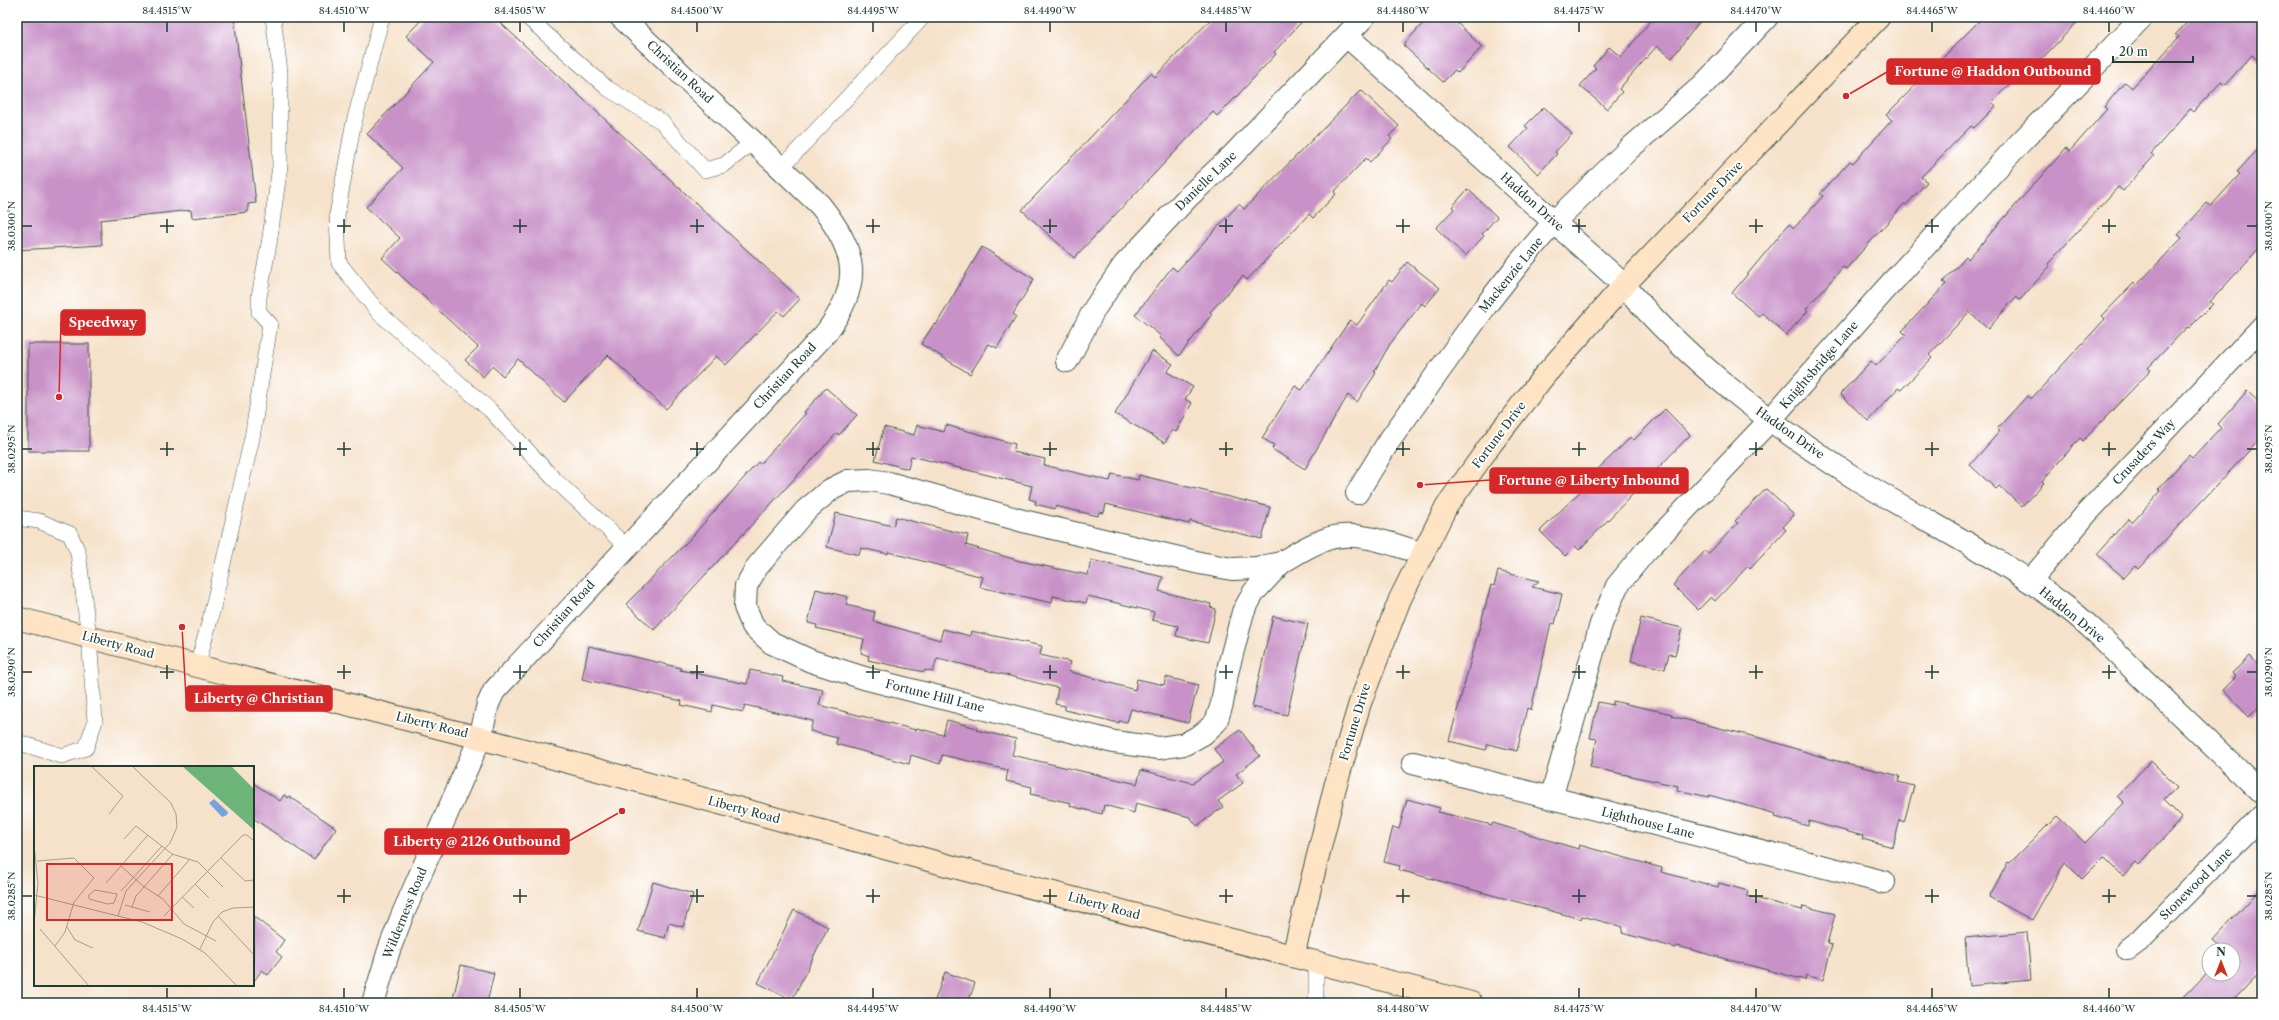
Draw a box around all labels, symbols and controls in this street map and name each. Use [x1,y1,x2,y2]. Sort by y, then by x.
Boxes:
text: 84.4515°W [142,4,193,17]
text: 84.4510°W [319,4,370,17]
text: 84.4505°W [494,4,547,17]
text: 84.4500°W [671,4,724,17]
text: 84.4495°W [847,4,900,17]
text: 84.4490°W [1024,4,1077,17]
text: 84.4485°W [1200,4,1253,17]
text: 84.4480°W [1377,4,1430,17]
text: 84.4475°W [1554,4,1605,17]
text: 84.4470°W [1730,4,1783,17]
text: 84.4465°W [1906,4,1959,17]
text: 84.4460°W [2083,4,2136,17]
street label: Christian Road [644,37,717,107]
scale bar [2113,38,2193,64]
text: 20 m [2119,44,2148,59]
callout: Fortune @ Haddon Outbound [1887,59,2100,84]
text: Fortune @ Haddon Outbound [1895,63,2092,79]
street label: Danielle Lane [1172,147,1240,214]
street label: Fortune Drive [1679,157,1746,226]
street label: Haddon Drive [1497,169,1567,234]
text: 38.0300°N [5,201,18,251]
text: 38.0300°N [2262,201,2275,251]
street label: Mackenzie Lane [1475,233,1546,316]
callout: Speedway [61,310,145,335]
text: Speedway [69,314,138,330]
street label: Knightsbridge Lane [1776,317,1861,412]
street label: Christian Road [750,339,820,412]
street label: Fortune Drive [1469,398,1529,471]
street label: Haddon Drive [1753,403,1828,462]
street label: Crusaders Way [2109,415,2178,488]
text: 38.0295°N [5,425,18,473]
text: 38.0295°N [2262,425,2275,473]
callout: Fortune @ Liberty Inbound [1490,468,1688,493]
text: Fortune @ Liberty Inbound [1498,472,1680,488]
street label: Christian Road [530,576,598,650]
street label: Haddon Drive [2036,583,2108,646]
street label: Liberty Road [80,628,156,662]
text: 38.0290°N [5,647,18,697]
text: 38.0290°N [2262,647,2275,697]
street label: Fortune Hill Lane [884,676,986,715]
street label: Fortune Drive [1336,681,1373,762]
callout: Liberty @ Christian [186,686,332,711]
text: Liberty @ Christian [194,690,324,706]
street label: Liberty Road [394,708,470,741]
inset map [34,766,254,986]
street label: Liberty Road [706,793,782,827]
street label: Lighthouse Lane [1600,804,1696,841]
callout: Liberty @ 2126 Outbound [385,829,569,854]
text: Liberty @ 2126 Outbound [393,833,561,849]
street label: Stonewood Lane [2156,844,2235,923]
street label: Wilderness Road [379,864,430,962]
text: 38.0285°N [5,872,18,920]
text: 38.0285°N [2262,872,2275,920]
street label: Liberty Road [1066,889,1142,923]
north arrow [2201,942,2241,982]
text: N [2216,945,2226,959]
text: 84.4515°W [142,1002,193,1015]
text: 84.4510°W [319,1002,370,1015]
text: 84.4505°W [494,1002,547,1015]
text: 84.4500°W [671,1002,724,1015]
text: 84.4495°W [847,1002,900,1015]
text: 84.4490°W [1024,1002,1077,1015]
text: 84.4485°W [1200,1002,1253,1015]
text: 84.4480°W [1377,1002,1430,1015]
text: 84.4475°W [1554,1002,1605,1015]
text: 84.4470°W [1730,1002,1783,1015]
text: 84.4465°W [1906,1002,1959,1015]
text: 84.4460°W [2083,1002,2136,1015]

